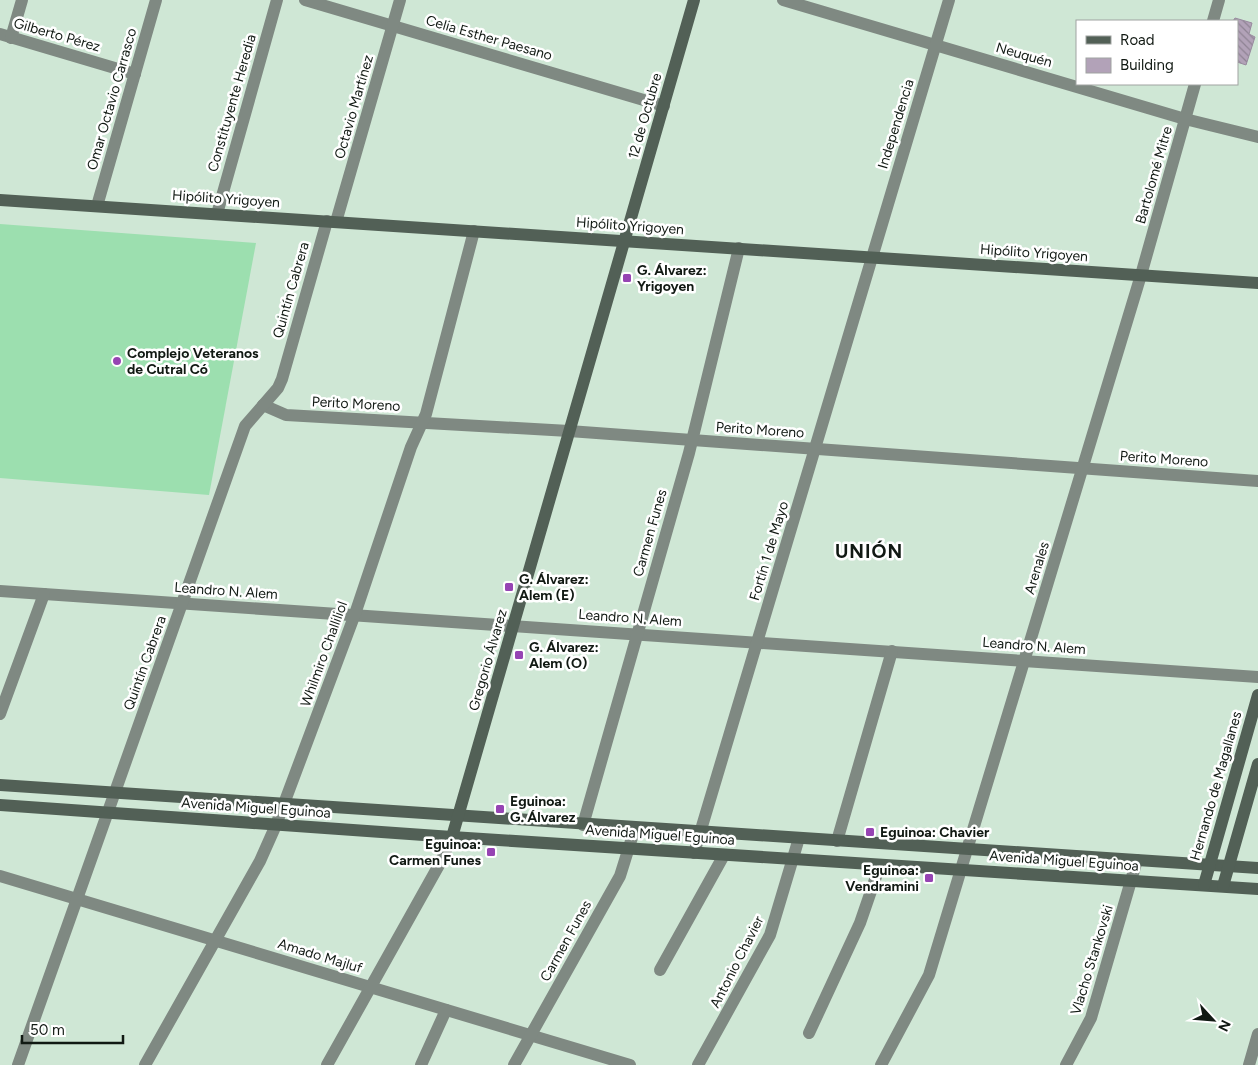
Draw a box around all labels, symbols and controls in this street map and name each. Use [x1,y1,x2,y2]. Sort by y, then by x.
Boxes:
street label: Celia Esther Paesano [424,12,554,64]
street label: Gilberto Pérez [12,15,102,56]
legend [1076,20,1238,85]
street label: Omar Octavio Carrasco [84,26,140,172]
text: Road [1120,31,1155,49]
street label: Constituyente Heredia [204,32,260,174]
street label: Neuquén [994,39,1054,71]
street label: Octavio Martínez [331,53,377,161]
text: Building [1120,56,1174,74]
street label: 12 de Octubre [625,71,665,161]
street label: Independencia [874,77,918,171]
street label: Bartolomé Mitre [1132,124,1176,226]
street label: Hipólito Yrigoyen [171,187,281,211]
street label: Hipólito Yrigoyen [575,214,685,238]
street label: Quintín Cabrera [269,240,313,340]
street label: Hipólito Yrigoyen [979,241,1089,265]
place label: G. Álvarez: Yrigoyen [637,262,707,295]
marker: G. Álvarez: Yrigoyen [621,272,633,284]
place label: Complejo Veteranos de Cutral Có [127,345,259,378]
marker: Complejo Veteranos de Cutral Có [111,355,123,367]
street label: Perito Moreno [311,393,401,415]
street label: Perito Moreno [715,418,805,442]
street label: Perito Moreno [1119,447,1209,471]
street label: Carmen Funes [629,487,671,579]
street label: Fortín 1 de Mayo [746,499,792,603]
district label: UNIÓN [835,540,903,563]
street label: Arenales [1021,540,1053,596]
place label: G. Álvarez: Alem (E) [519,571,589,604]
street label: Leandro N. Alem [174,579,278,603]
marker: G. Álvarez: Alem (E) [503,581,515,593]
street label: Whilmiro Challiliol [297,599,351,709]
street label: Leandro N. Alem [578,606,682,630]
street label: Gregorio Álvarez [465,607,511,713]
street label: Quintín Cabrera [120,613,170,713]
street label: Leandro N. Alem [982,634,1086,658]
place label: G. Álvarez: Alem (O) [529,639,599,672]
marker: G. Álvarez: Alem (O) [513,649,525,661]
street label: Hernando de Magallanes [1187,709,1245,863]
place label: Eguinoa: G. Álvarez [510,793,576,826]
street label: Avenida Miguel Eguinoa [181,794,331,822]
marker: Eguinoa: G. Álvarez [494,803,506,815]
street label: Avenida Miguel Eguinoa [585,821,735,849]
place label: Eguinoa: Chavier [880,824,990,841]
marker: Eguinoa: Chavier [864,826,876,838]
place label: Eguinoa: Carmen Funes [389,836,481,869]
marker: Eguinoa: Carmen Funes [485,846,497,858]
street label: Avenida Miguel Eguinoa [989,847,1139,875]
place label: Eguinoa: Vendramini [845,862,919,895]
marker: Eguinoa: Vendramini [923,872,935,884]
street label: Carmen Funes [537,897,595,985]
street label: Vlacho Stankovski [1067,903,1117,1017]
street label: Antonio Chavier [706,913,768,1011]
street label: Amado Majluf [276,935,365,977]
north arrow [1188,995,1238,1045]
scale bar [22,1012,124,1044]
text: N [1214,1017,1234,1034]
text: 50 m [30,1021,65,1039]

